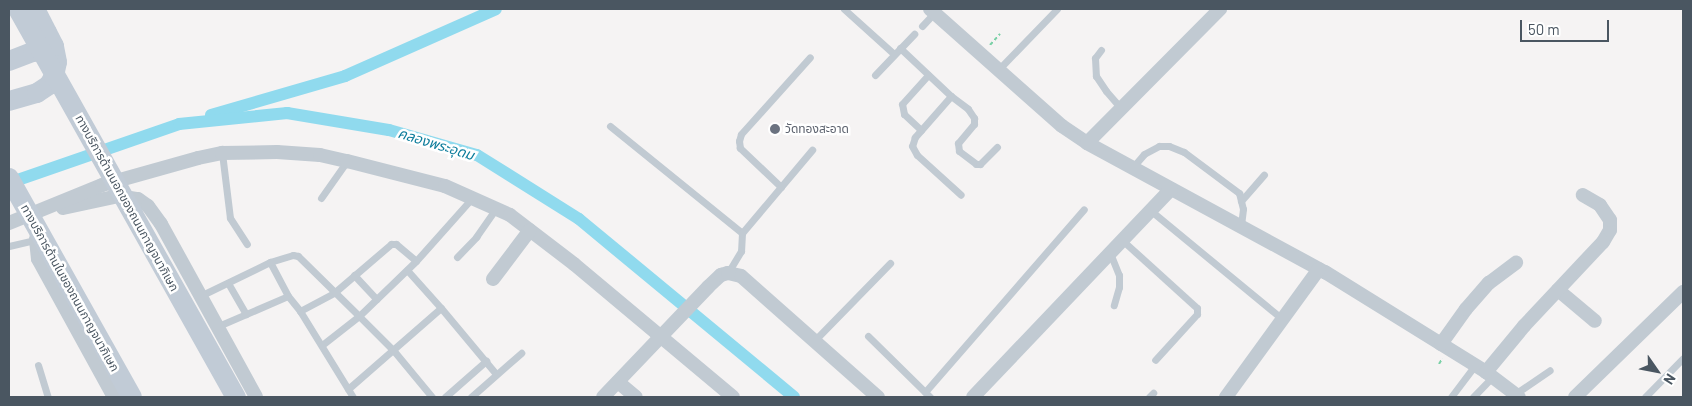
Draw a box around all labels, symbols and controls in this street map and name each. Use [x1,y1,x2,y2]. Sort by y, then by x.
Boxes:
scale bar [1522,10,1611,42]
text: 50 m [1528,20,1560,38]
street label: ทางบริการด้านนอกของถนนกาญจนาภิเษก [72,112,182,294]
place label: วัดทองสะอาด [785,122,849,136]
marker: วัดทองสะอาด [769,123,781,135]
water label: คลองพระอุดม [396,124,476,164]
street label: ทางบริการด้านในของถนนกาญจนาภิเษก [18,202,122,374]
north arrow [1632,346,1682,396]
text: N [1660,371,1680,388]

